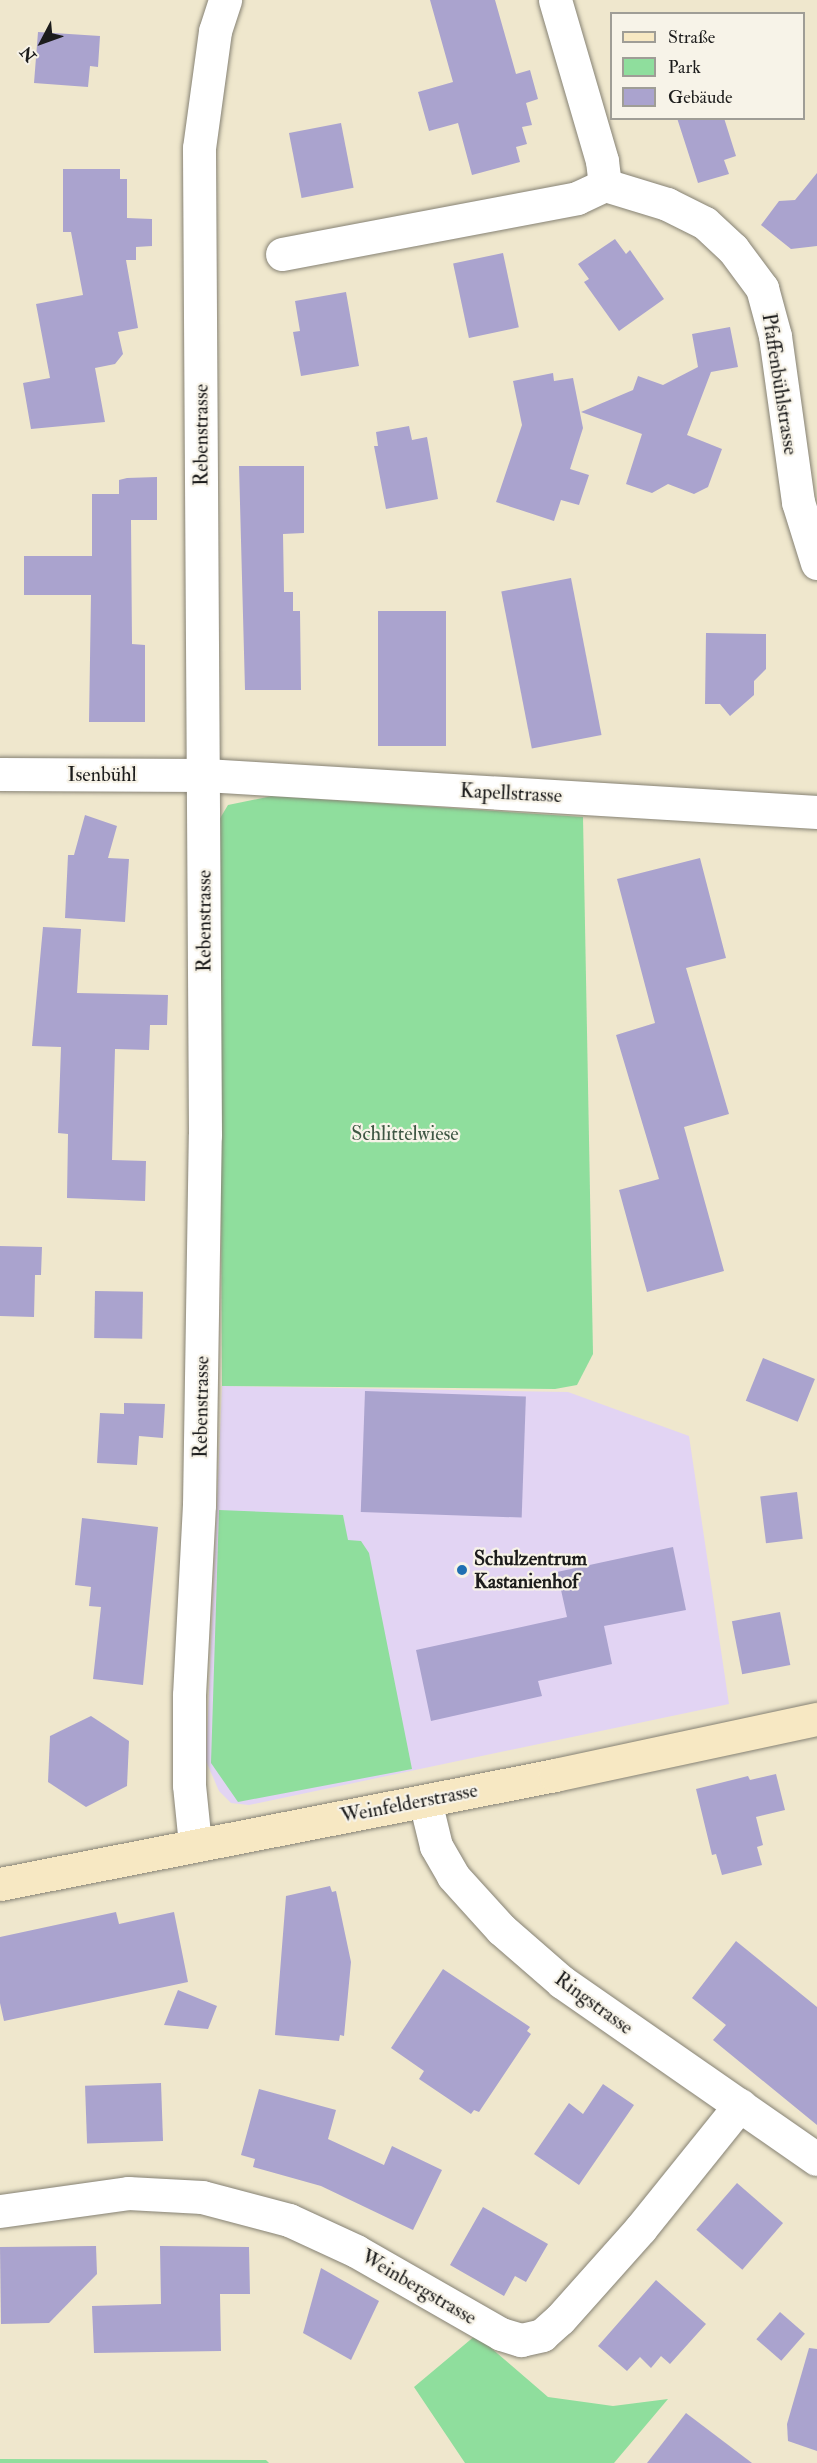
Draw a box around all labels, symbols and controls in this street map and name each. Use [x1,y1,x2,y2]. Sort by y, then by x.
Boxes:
north arrow [12,12,72,72]
legend [610,12,805,120]
text: Straße [668,26,715,49]
text: N [16,42,41,66]
text: Park [668,56,701,79]
text: Gebäude [668,86,733,109]
street label: Pfaffenbühlstrasse [757,311,803,457]
street label: Rebenstrasse [189,384,213,486]
street label: Isenbühl [67,762,137,786]
street label: Kapellstrasse [459,778,563,808]
street label: Rebenstrasse [192,870,216,972]
park label: Schlittelwiese [351,1121,459,1145]
street label: Rebenstrasse [188,1356,214,1458]
place label: Schulzentrum Kastanienhof [474,1546,587,1593]
marker: Schulzentrum Kastanienhof [455,1563,469,1577]
street label: Weinfelderstrasse [338,1778,480,1828]
street label: Ringstrasse [550,1967,638,2039]
street label: Weinbergstrasse [357,2244,481,2330]

